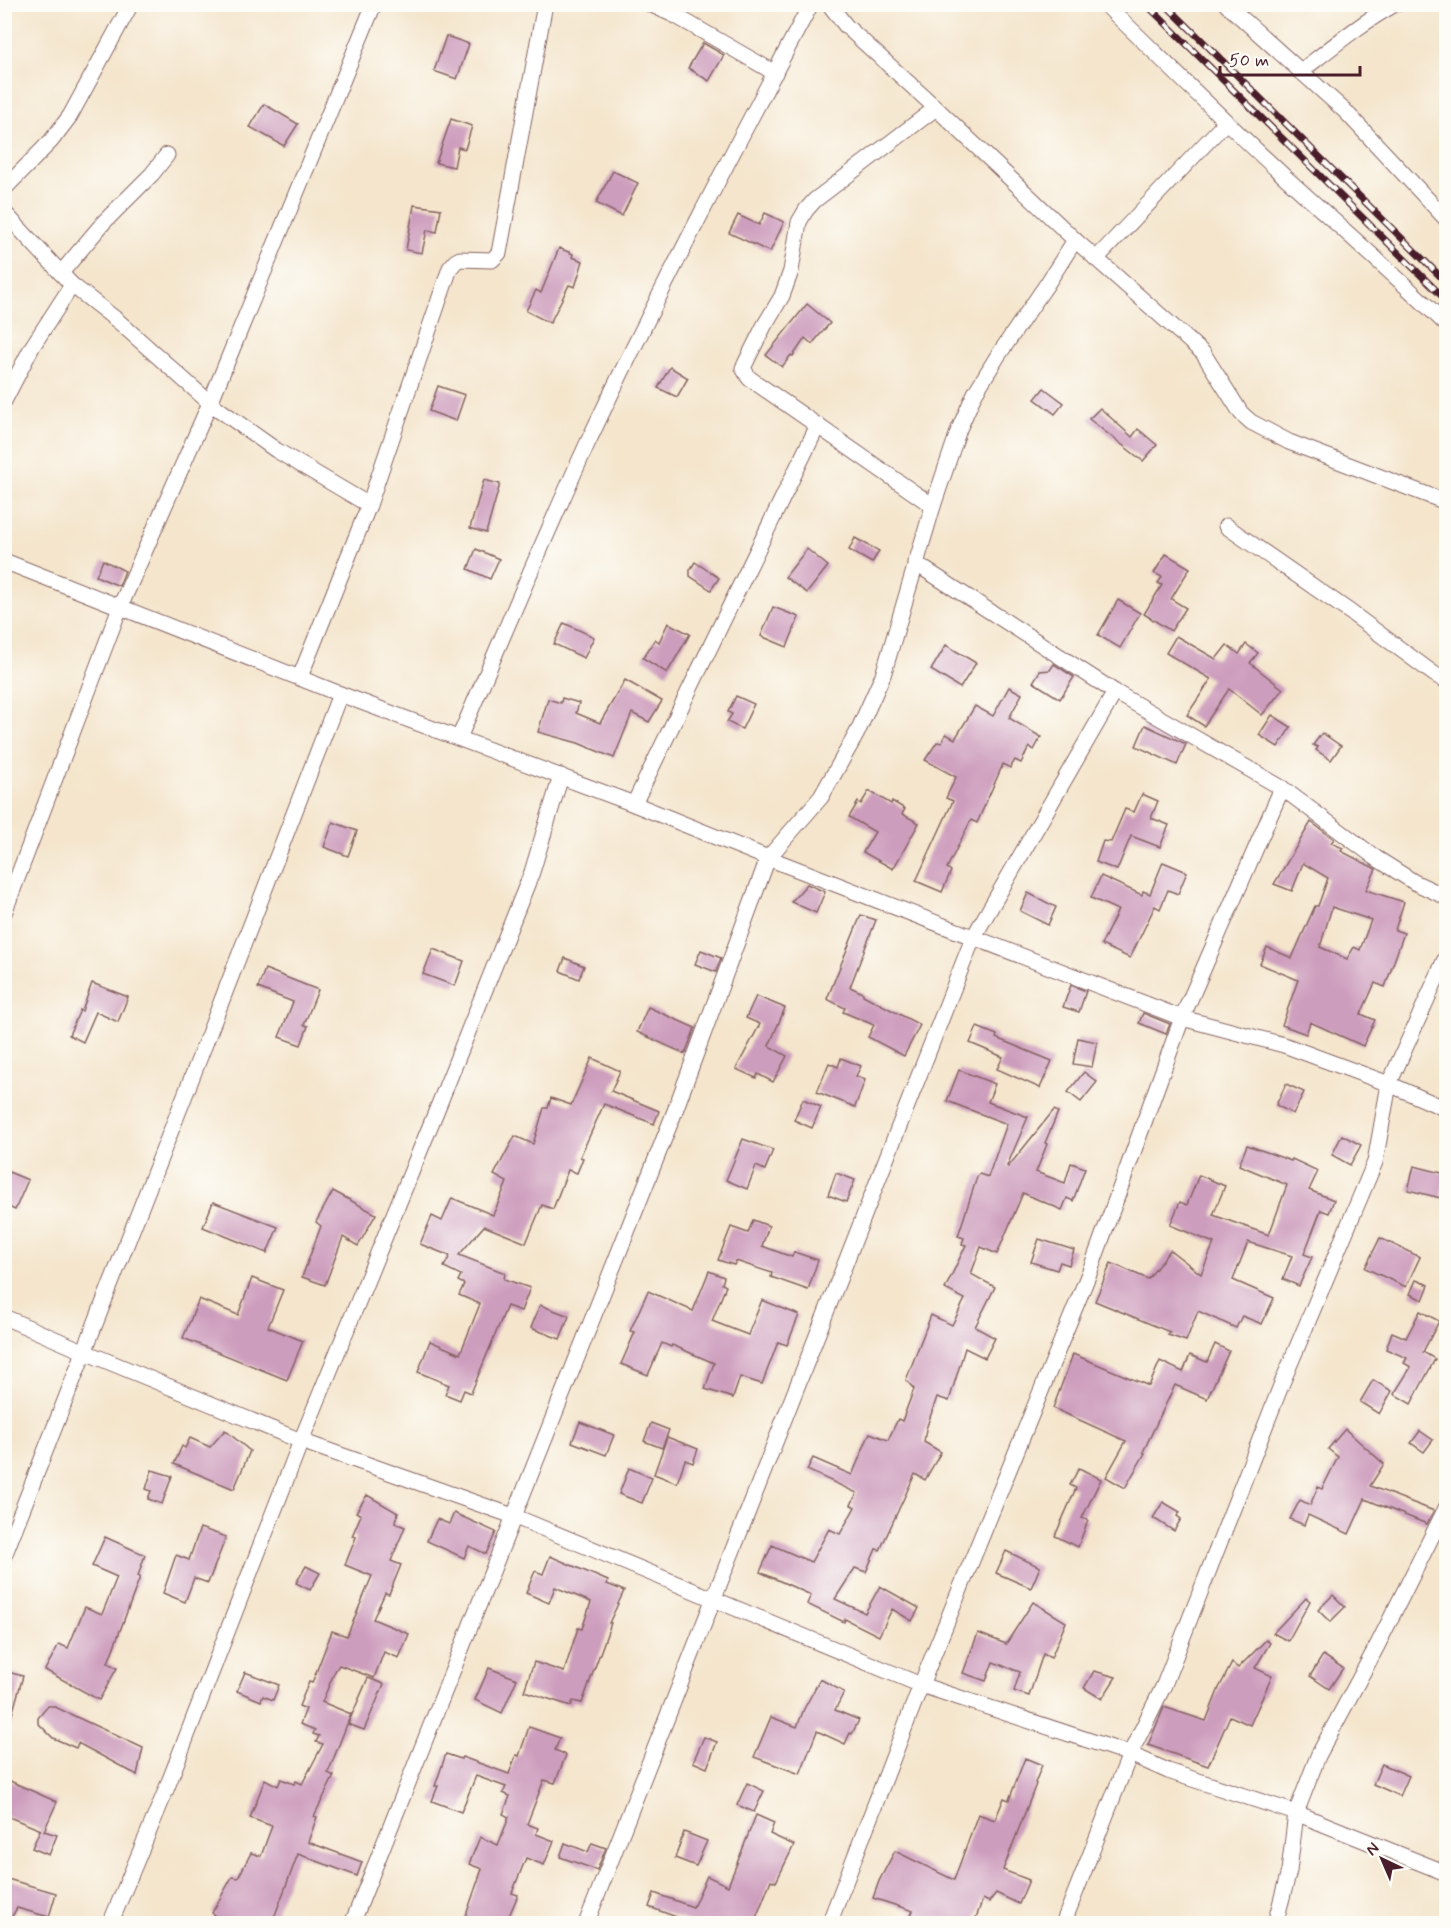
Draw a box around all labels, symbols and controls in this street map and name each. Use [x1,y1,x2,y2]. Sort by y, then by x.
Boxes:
scale bar [1220,39,1360,77]
text: 50 m [1229,49,1269,73]
north arrow [1352,1829,1412,1889]
text: N [1361,1838,1384,1861]

